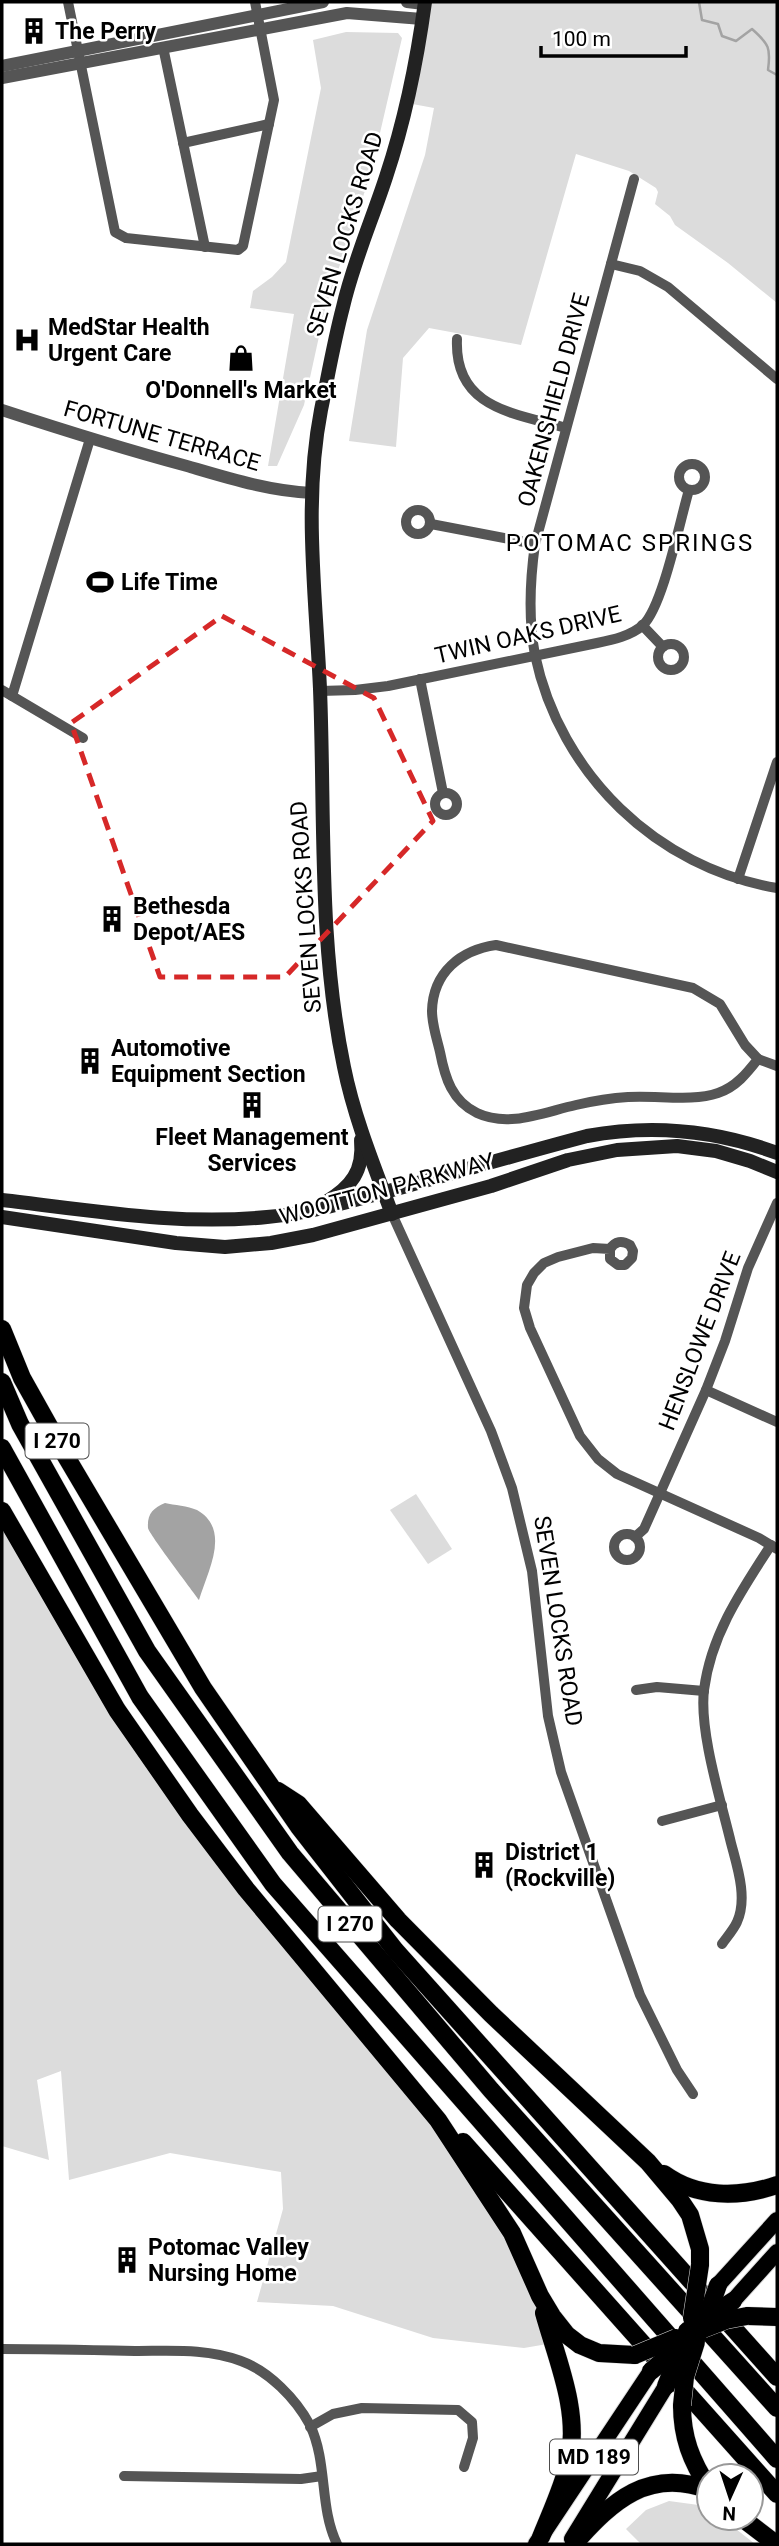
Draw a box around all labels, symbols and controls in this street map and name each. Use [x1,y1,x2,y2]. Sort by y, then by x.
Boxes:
scale bar [541,14,686,58]
building icon: The Perry [19,16,49,46]
place label: The Perry [55,18,156,45]
text: 100 m [552,27,611,51]
street label: SEVEN LOCKS ROAD [301,128,389,340]
street label: OAKENSHIELD DRIVE [512,290,596,510]
place label: MedStar Health Urgent Care [48,314,210,367]
hospital icon: MedStar Health Urgent Care [12,325,42,355]
shop icon: O'Donnell's Market [226,343,256,373]
place label: O'Donnell's Market [145,377,337,404]
street label: FORTUNE TERRACE [61,395,263,477]
district label: POTOMAC SPRINGS [506,529,754,557]
sports icon: Life Time [85,567,115,597]
place label: Life Time [121,569,218,596]
street label: TWIN OAKS DRIVE [432,600,624,670]
street label: SEVEN LOCKS ROAD [285,800,327,1014]
place label: Bethesda Depot/AES [133,893,245,946]
building icon: Bethesda Depot/AES [97,904,127,934]
place label: Automotive Equipment Section [111,1035,306,1088]
building icon: Automotive Equipment Section [75,1046,105,1076]
building icon: Fleet Management Services [237,1090,267,1120]
place label: Fleet Management Services [155,1124,349,1177]
street label: WOOTTON PARKWAY [277,1147,498,1231]
street label: HENSLOWE DRIVE [653,1248,747,1434]
road number: I 270 [25,1424,88,1458]
street label: SEVEN LOCKS ROAD [528,1514,588,1728]
place label: District 1 (Rockville) [505,1839,615,1892]
building icon: District 1 (Rockville) [469,1850,499,1880]
road number: I 270 [318,1906,382,1941]
place label: Potomac Valley Nursing Home [148,2234,309,2287]
building icon: Potomac Valley Nursing Home [112,2245,142,2275]
road number: MD 189 [550,2440,638,2474]
north arrow [695,2462,765,2532]
text: N [722,2502,736,2525]

